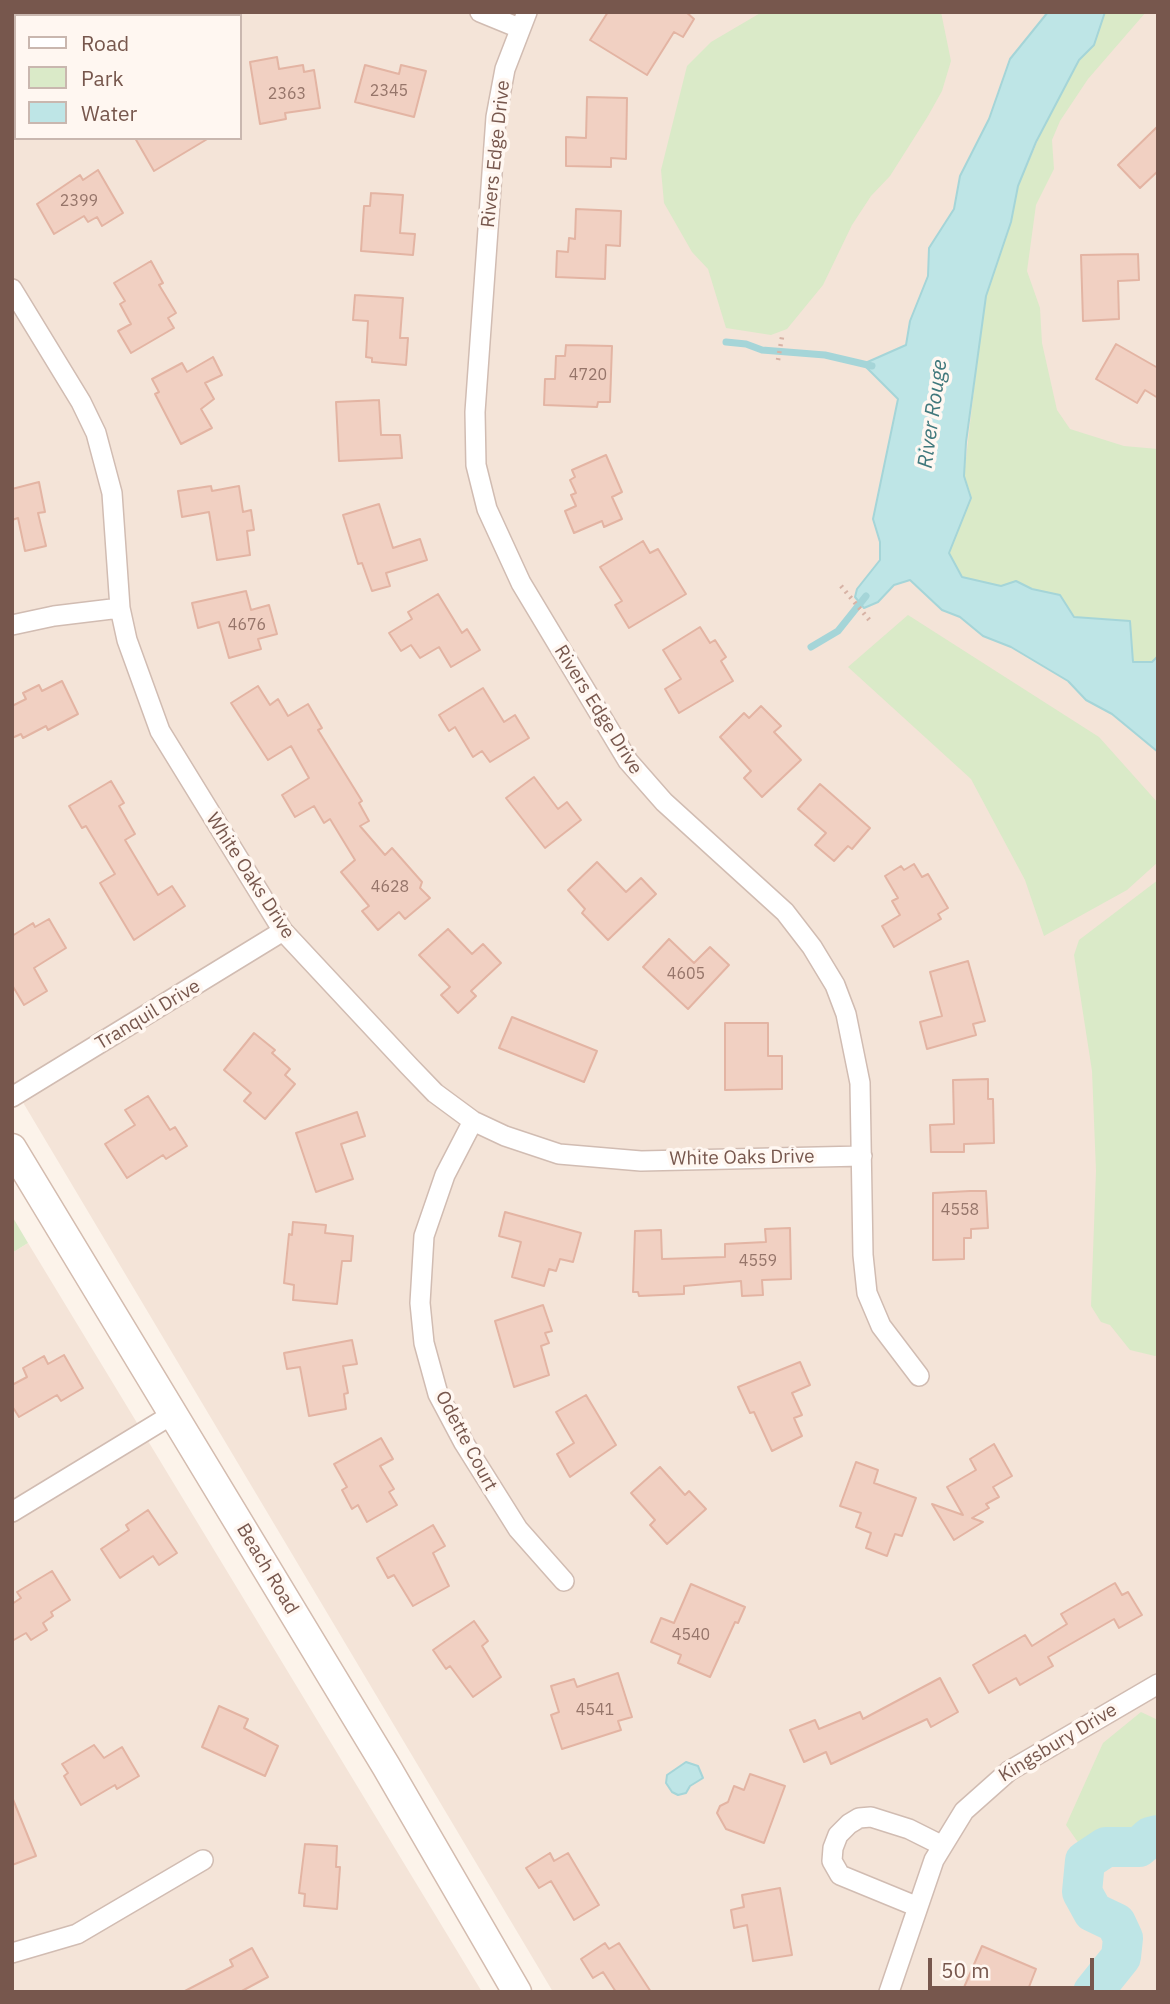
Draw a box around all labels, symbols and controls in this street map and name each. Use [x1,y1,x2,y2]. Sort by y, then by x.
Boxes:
legend [14,14,242,140]
text: Road [81,29,129,57]
text: Park [81,64,124,92]
street label: Rivers Edge Drive [477,79,515,229]
house number: 2345 [370,81,408,101]
house number: 2363 [268,84,306,104]
text: Water [81,99,137,127]
house number: 2399 [60,191,98,211]
water label: River Rouge [913,358,953,470]
house number: 4720 [569,365,607,385]
house number: 4676 [228,615,266,635]
street label: Rivers Edge Drive [549,641,647,779]
street label: White Oaks Drive [201,809,299,943]
house number: 4628 [371,877,409,897]
house number: 4605 [667,964,705,984]
street label: Tranquil Drive [91,975,205,1055]
street label: White Oaks Drive [669,1145,815,1171]
house number: 4558 [941,1200,979,1220]
house number: 4559 [739,1251,777,1271]
street label: Odette Court [430,1387,502,1495]
street label: Beach Road [231,1520,303,1618]
house number: 4540 [672,1625,710,1645]
street label: Kingsbury Drive [995,1699,1121,1787]
house number: 4541 [576,1700,614,1720]
scale bar [932,1944,1098,1988]
text: 50 m [941,1956,990,1984]

